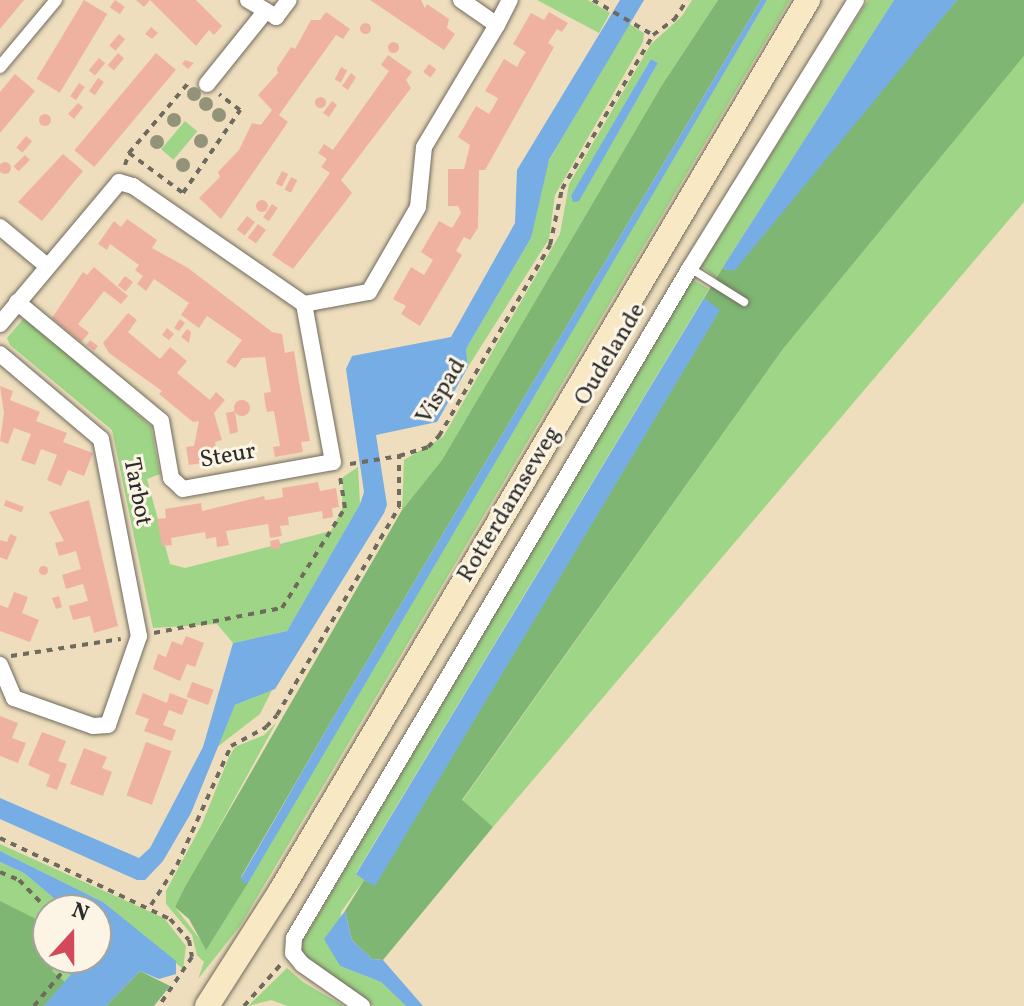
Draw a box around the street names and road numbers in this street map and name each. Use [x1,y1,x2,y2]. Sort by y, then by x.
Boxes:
street label: Oudelande [569,299,653,411]
street label: Vispad [411,354,473,430]
street label: Rotterdamseweg [452,422,568,588]
street label: Steur [198,438,258,476]
street label: Tarbot [115,455,157,529]

